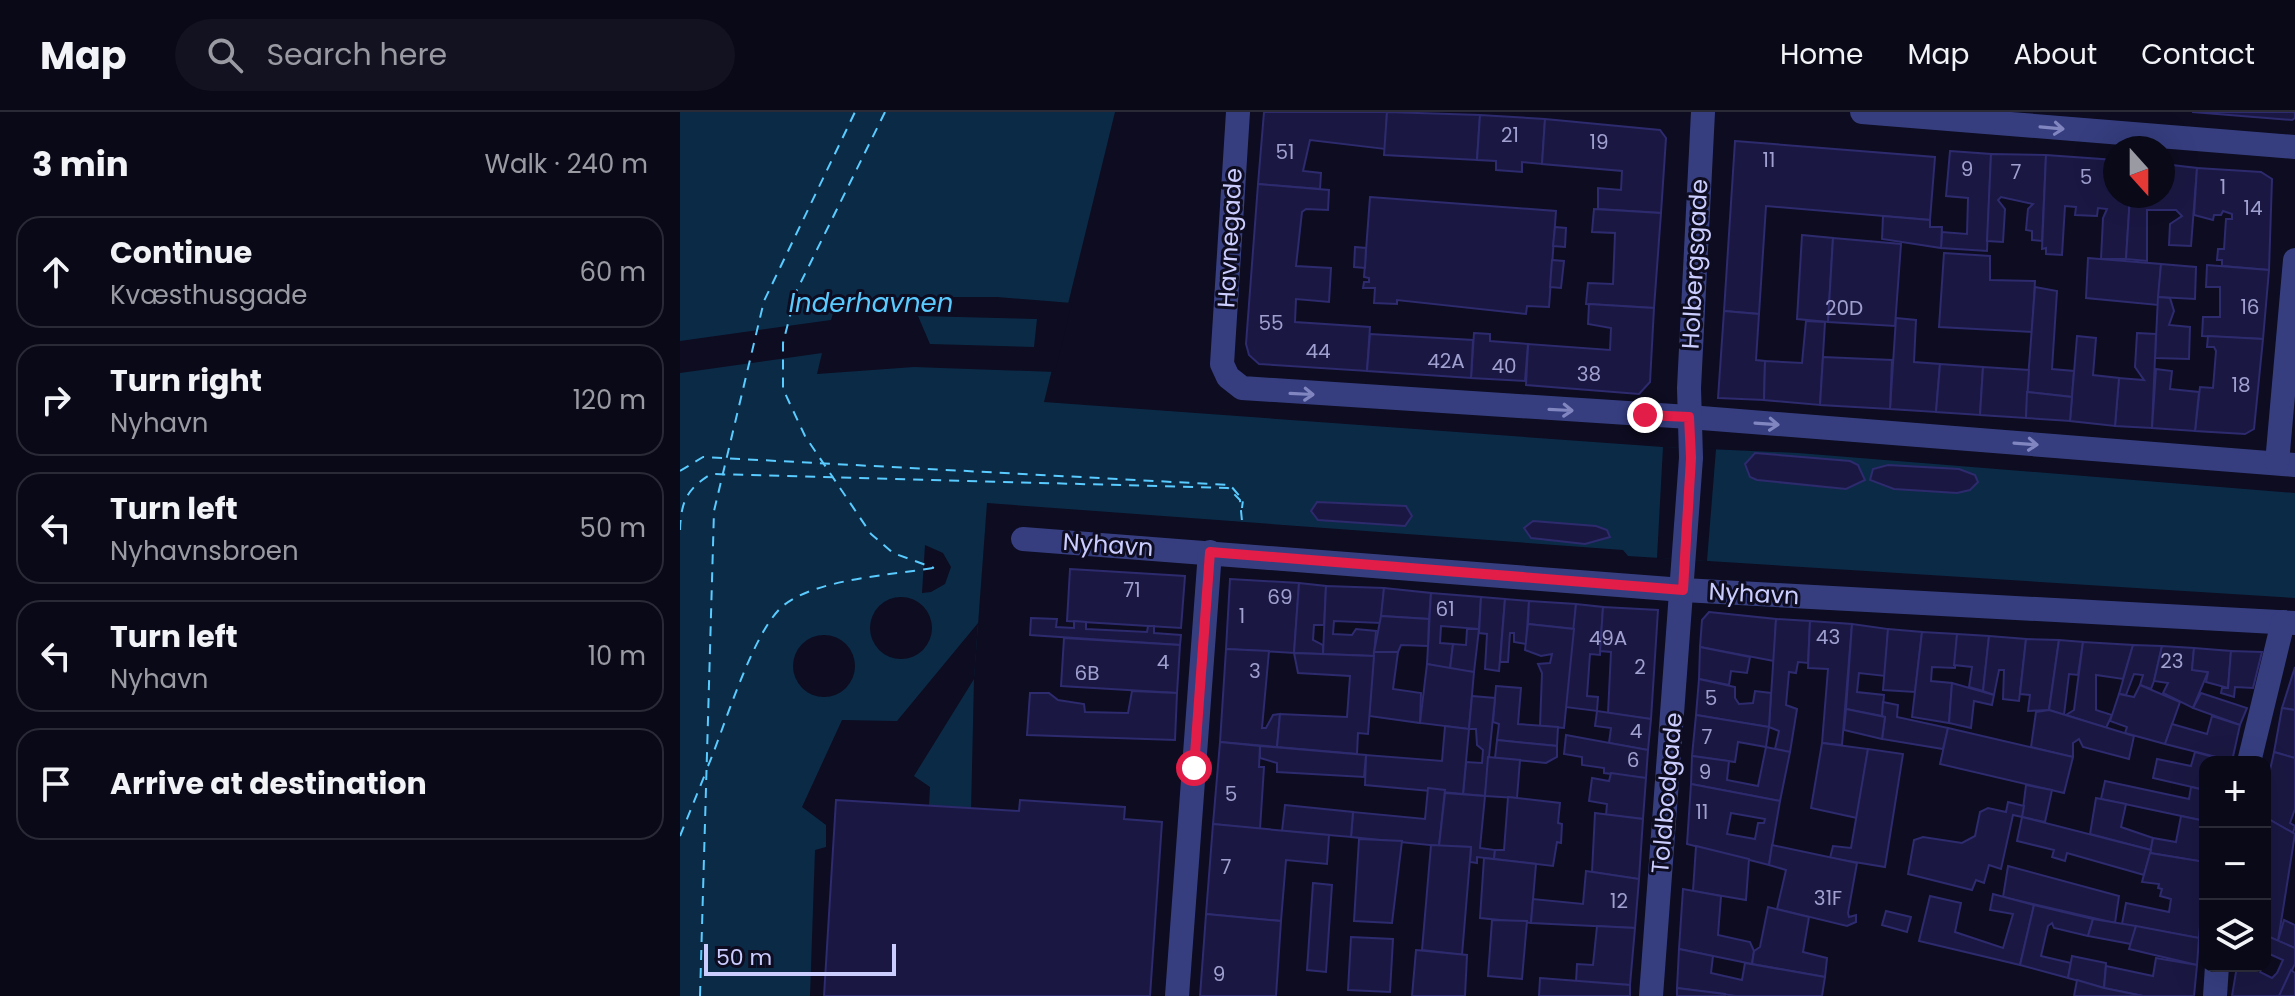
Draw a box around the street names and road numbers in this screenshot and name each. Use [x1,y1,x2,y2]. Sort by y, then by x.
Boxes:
street label: Havnegade [1209,167,1250,309]
street label: Holbergsgade [1674,178,1715,350]
street label: Nyhavn [1062,525,1154,564]
street label: Nyhavn [1708,575,1800,612]
street label: Toldbodgade [1643,711,1690,875]

